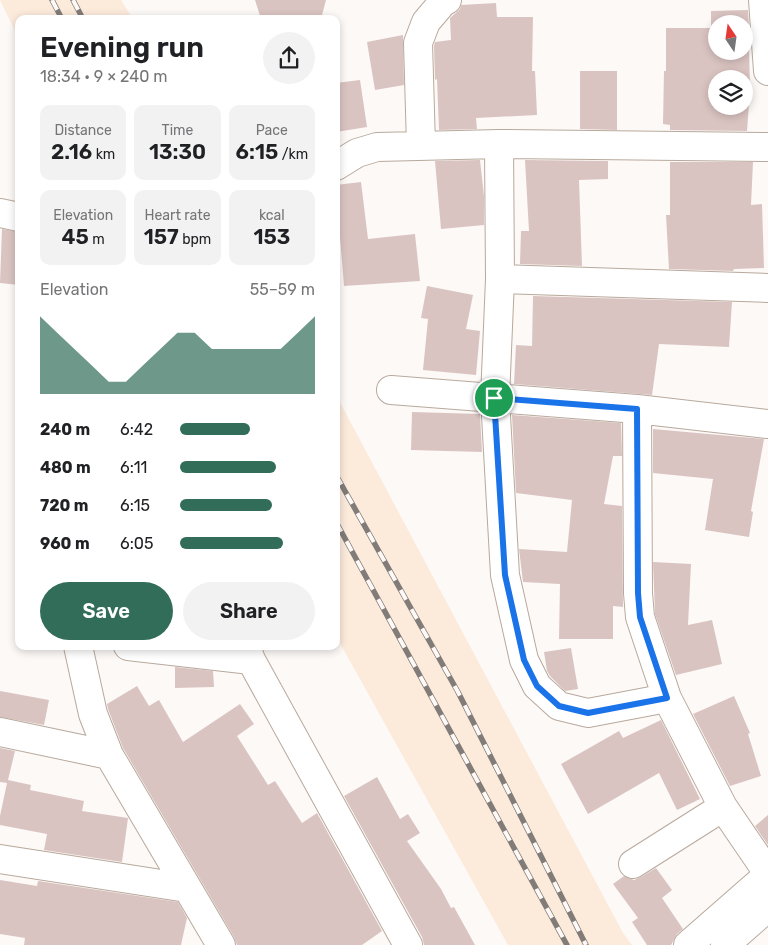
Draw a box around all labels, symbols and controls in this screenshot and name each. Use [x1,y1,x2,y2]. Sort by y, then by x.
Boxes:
north arrow [708,15,752,60]
map controls [708,15,753,115]
text: Evening run [40,31,204,64]
button: share [263,32,315,84]
text: 18:34 · 9 × 240 m [40,67,168,86]
button: layers [708,70,753,115]
text: Distance [54,122,112,139]
text: Time [162,122,193,139]
text: Pace [256,122,288,139]
text: 2.16 [51,139,92,164]
text: 13:30 [149,139,206,164]
text: 6:15 [236,139,278,164]
text: km [92,146,115,163]
text: /km [278,146,308,163]
text: Elevation [53,207,113,224]
text: Heart rate [145,207,210,224]
text: kcal [259,207,285,224]
text: 45 [62,224,89,249]
text: 157 [144,224,179,249]
text: 153 [253,224,290,249]
text: m [89,231,105,248]
text: bpm [179,231,211,248]
text: Elevation [40,280,109,299]
text: 55–59 m [250,280,315,299]
pin [473,377,515,419]
icon: arrive [480,384,508,412]
text: 240 m [40,420,90,439]
text: 6:42 [120,420,153,439]
text: 480 m [40,458,91,477]
text: 6:11 [120,458,147,477]
text: 720 m [40,496,89,515]
text: 6:15 [120,496,150,515]
text: 960 m [40,534,90,553]
text: 6:05 [120,534,153,553]
button: Save [40,582,173,640]
button: Share [183,582,315,640]

